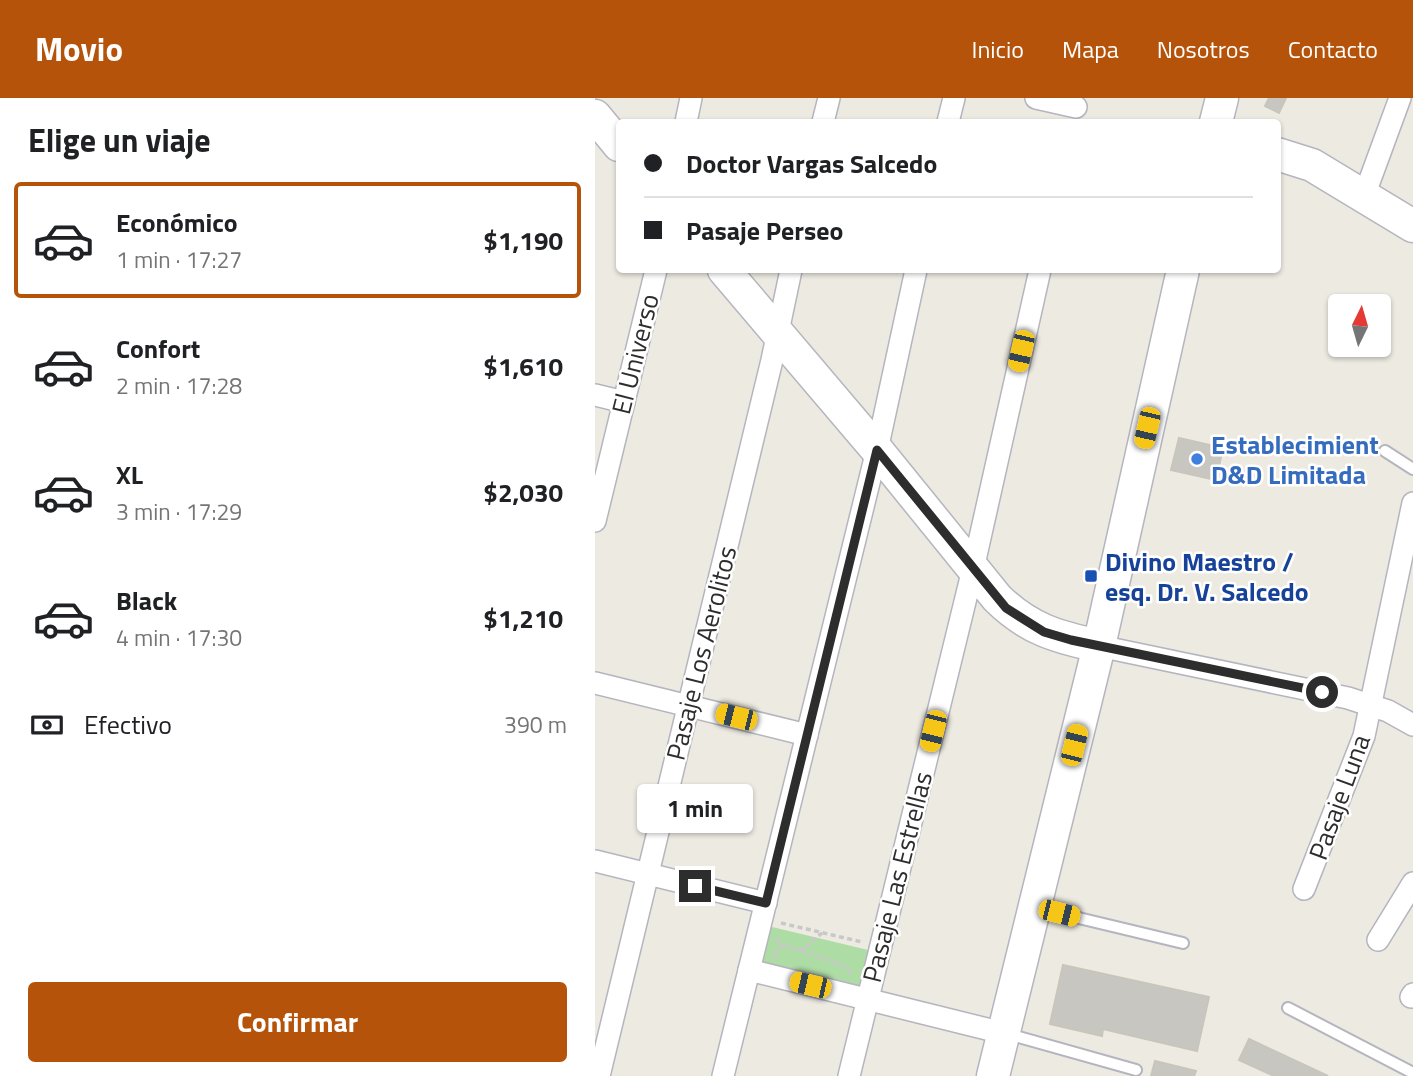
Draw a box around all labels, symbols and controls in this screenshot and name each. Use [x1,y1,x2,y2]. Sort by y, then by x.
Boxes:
text: Movio [35,24,123,74]
text: Inicio [972,31,1024,67]
text: Mapa [1062,31,1119,67]
text: Nosotros [1157,31,1250,67]
text: Contacto [1288,31,1378,67]
text: Elige un viaje [28,116,211,164]
text: Doctor Vargas Salcedo [686,144,937,183]
text: Económico [116,203,238,242]
icon: car [32,209,95,272]
text: Pasaje Perseo [686,211,843,250]
text: $1,190 [483,221,563,260]
text: 1 min · 17:27 [116,242,242,277]
street label: El Universo [601,290,669,418]
north arrow [1328,294,1391,357]
map controls [1328,294,1391,357]
car [1007,328,1036,374]
text: Confort [116,329,200,368]
icon: car [32,335,95,398]
text: $1,610 [483,347,563,386]
text: 2 min · 17:28 [116,368,242,403]
car [1133,405,1162,451]
place label: Establecimient D&D Limitada [1211,425,1379,494]
marker: Establecimient D&D Limitada [1189,451,1205,467]
text: XL [116,455,143,494]
icon: car [32,461,95,524]
text: $2,030 [483,473,563,512]
text: 3 min · 17:29 [116,494,242,529]
street label: Pasaje Los Aerolitos [656,542,746,764]
place label: Divino Maestro / esq. Dr. V. Salcedo [1105,542,1309,611]
marker: Divino Maestro / esq. Dr. V. Salcedo [1083,568,1099,584]
text: Black [116,581,177,620]
icon: car [32,587,95,650]
text: $1,210 [483,599,563,638]
text: 4 min · 17:30 [116,620,242,655]
route start [1306,676,1338,708]
car [714,702,759,732]
text: Efectivo [84,705,172,744]
icon: cash [28,706,66,744]
text: 390 m [504,707,567,742]
car [918,708,949,754]
car [1059,722,1090,768]
street label: Pasaje Luna [1298,729,1380,865]
street label: Pasaje Las Estrellas [852,768,942,986]
callout: 1 min [637,784,753,834]
text: 1 min [667,791,723,826]
route end [679,870,711,902]
car [1037,898,1082,928]
car [788,970,833,1000]
button: Confirmar [28,982,567,1062]

